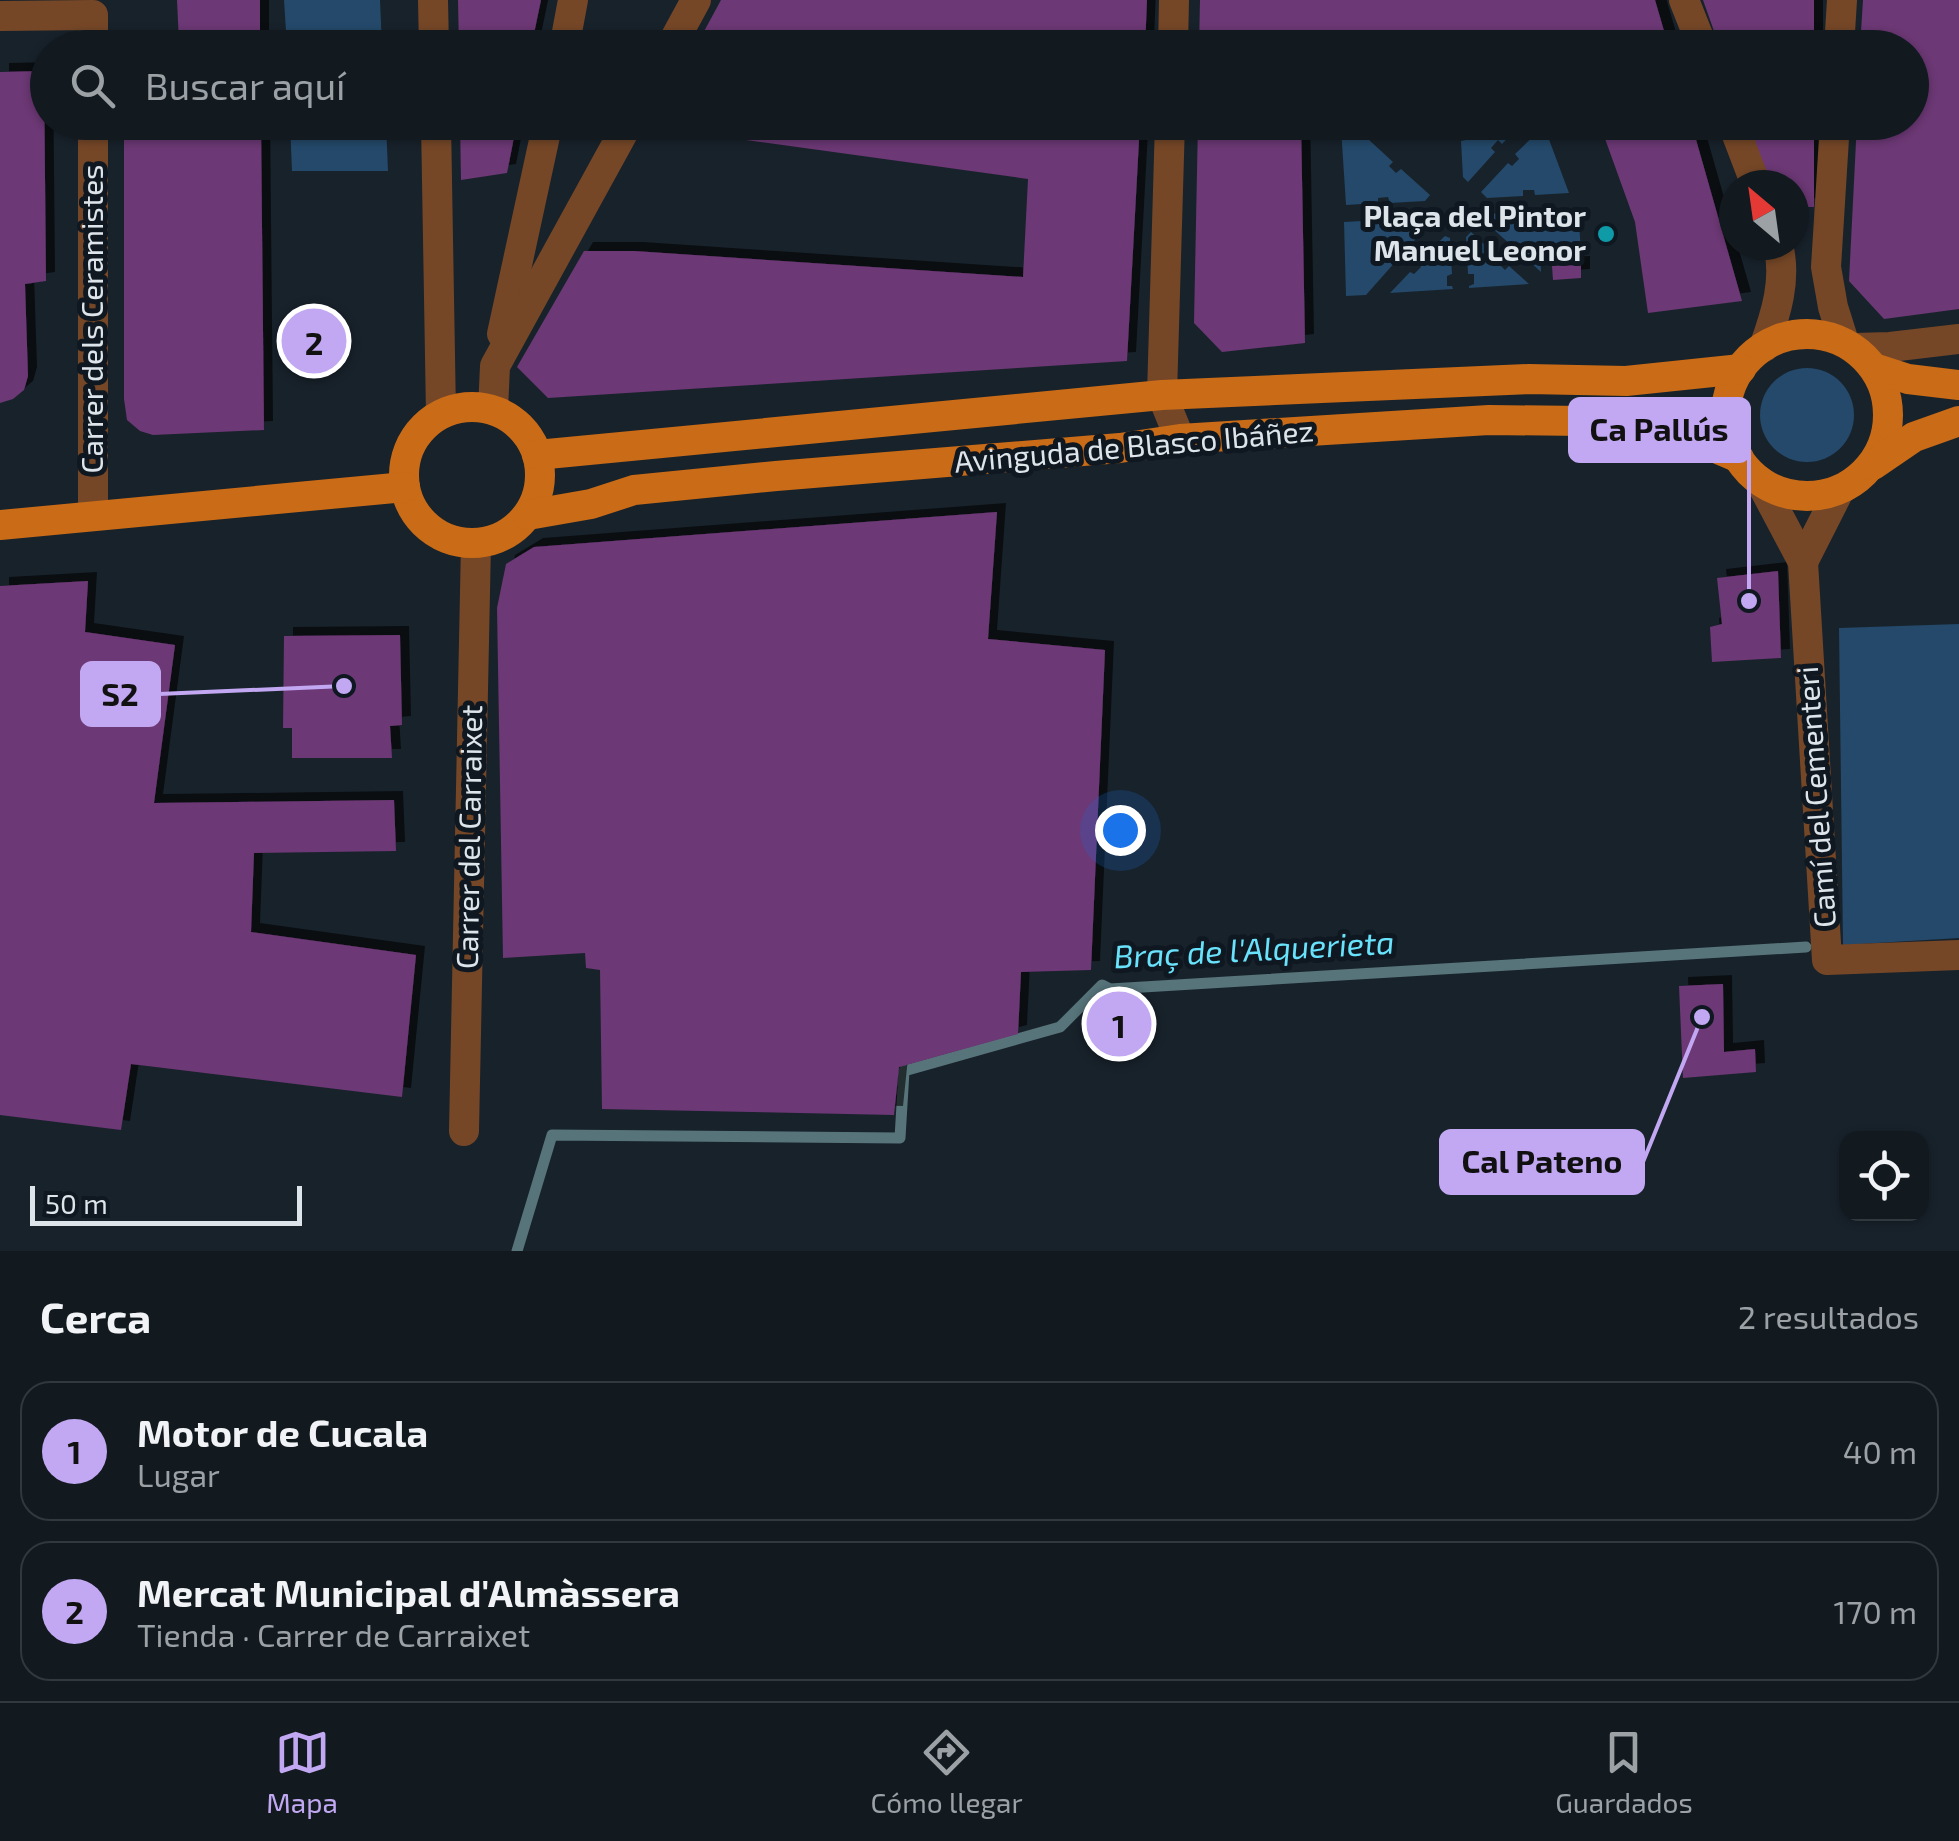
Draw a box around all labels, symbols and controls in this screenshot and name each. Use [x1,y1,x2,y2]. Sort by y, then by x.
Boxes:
search box [30,30,1929,140]
icon: search [65,58,120,113]
text: Buscar aquí [145,62,346,108]
street label: Carrer dels Ceramistes [73,164,109,474]
north arrow [1719,170,1809,260]
place label: Plaça del Pintor Manuel Leonor [1364,197,1586,267]
marker: Plaça del Pintor Manuel Leonor [1595,223,1617,245]
pin: 2 [282,304,346,378]
callout: Ca Pallús [1570,399,1749,461]
text: Ca Pallús [1590,409,1728,447]
street label: Avinguda de Blasco Ibáñez [953,411,1315,479]
callout: S2 [82,663,159,725]
street label: Camí del Cementeri [1788,665,1842,929]
text: S2 [101,674,139,712]
street label: Carrer del Carraixet [448,705,488,969]
your location [1095,805,1146,856]
water label: Braç de l'Alquerieta [1113,922,1395,976]
pin: 1 [1086,986,1152,1062]
callout: Cal Pateno [1441,1131,1643,1193]
map controls [1839,1131,1929,1221]
button: locate [1839,1131,1929,1221]
text: Cal Pateno [1462,1141,1622,1179]
scale bar [30,1181,302,1226]
text: 50 m [45,1186,108,1220]
text: Cerca [40,1291,151,1341]
text: 2 resultados [1738,1297,1919,1335]
text: Motor de Cucala [137,1409,428,1455]
text: 1 [68,1432,81,1470]
text: 40 m [1843,1432,1917,1470]
text: Lugar [137,1455,220,1493]
text: Mercat Municipal d'Almàssera [137,1569,680,1615]
text: 2 [65,1592,84,1630]
text: 170 m [1833,1592,1917,1630]
text: Tienda · Carrer de Carraixet [137,1615,530,1653]
tab: Mapa [266,1725,338,1819]
tab: Cómo llegar [870,1725,1023,1819]
tab: Guardados [1555,1725,1693,1819]

